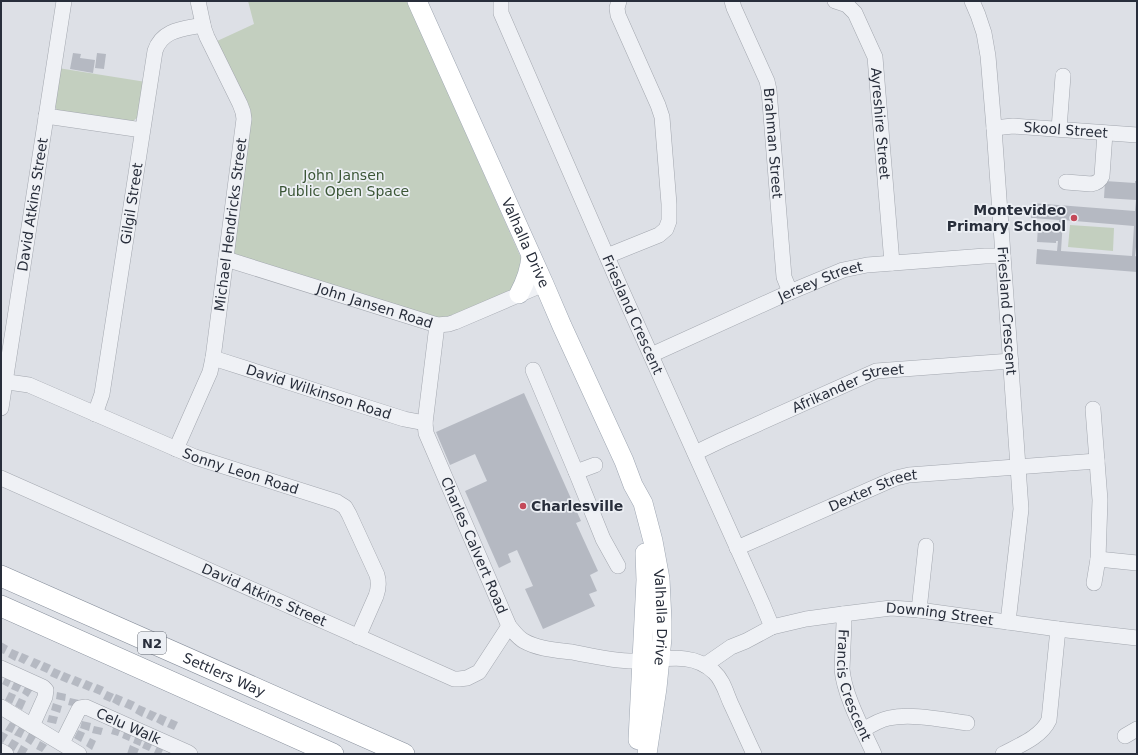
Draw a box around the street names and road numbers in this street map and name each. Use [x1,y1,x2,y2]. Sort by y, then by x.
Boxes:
street label: Ayreshire Street [868,67,893,181]
street label: Brahman Street [761,87,786,200]
street label: Skool Street [1023,119,1109,141]
street label: David Atkins Street [14,136,51,272]
street label: Michael Hendricks Street [211,136,250,312]
street label: Gilgil Street [117,161,146,245]
street label: Valhalla Drive [498,195,553,290]
street label: Friesland Crescent [994,246,1020,376]
street label: Friesland Crescent [599,252,667,377]
street label: Jersey Street [774,258,865,305]
street label: John Jansen Road [314,280,435,331]
street label: David Wilkinson Road [244,361,393,422]
street label: Afrikander Street [789,361,905,416]
street label: Sonny Leon Road [180,445,301,497]
street label: Dexter Street [826,466,918,515]
street label: Charles Calvert Road [438,474,511,616]
street label: David Atkins Street [199,560,330,630]
street label: Valhalla Drive [650,568,670,666]
street label: Downing Street [885,600,995,628]
street label: Francis Crescent [834,629,875,744]
road number: N2 [138,632,166,654]
street label: Settlers Way [181,649,268,700]
street label: Celu Walk [94,705,164,748]

